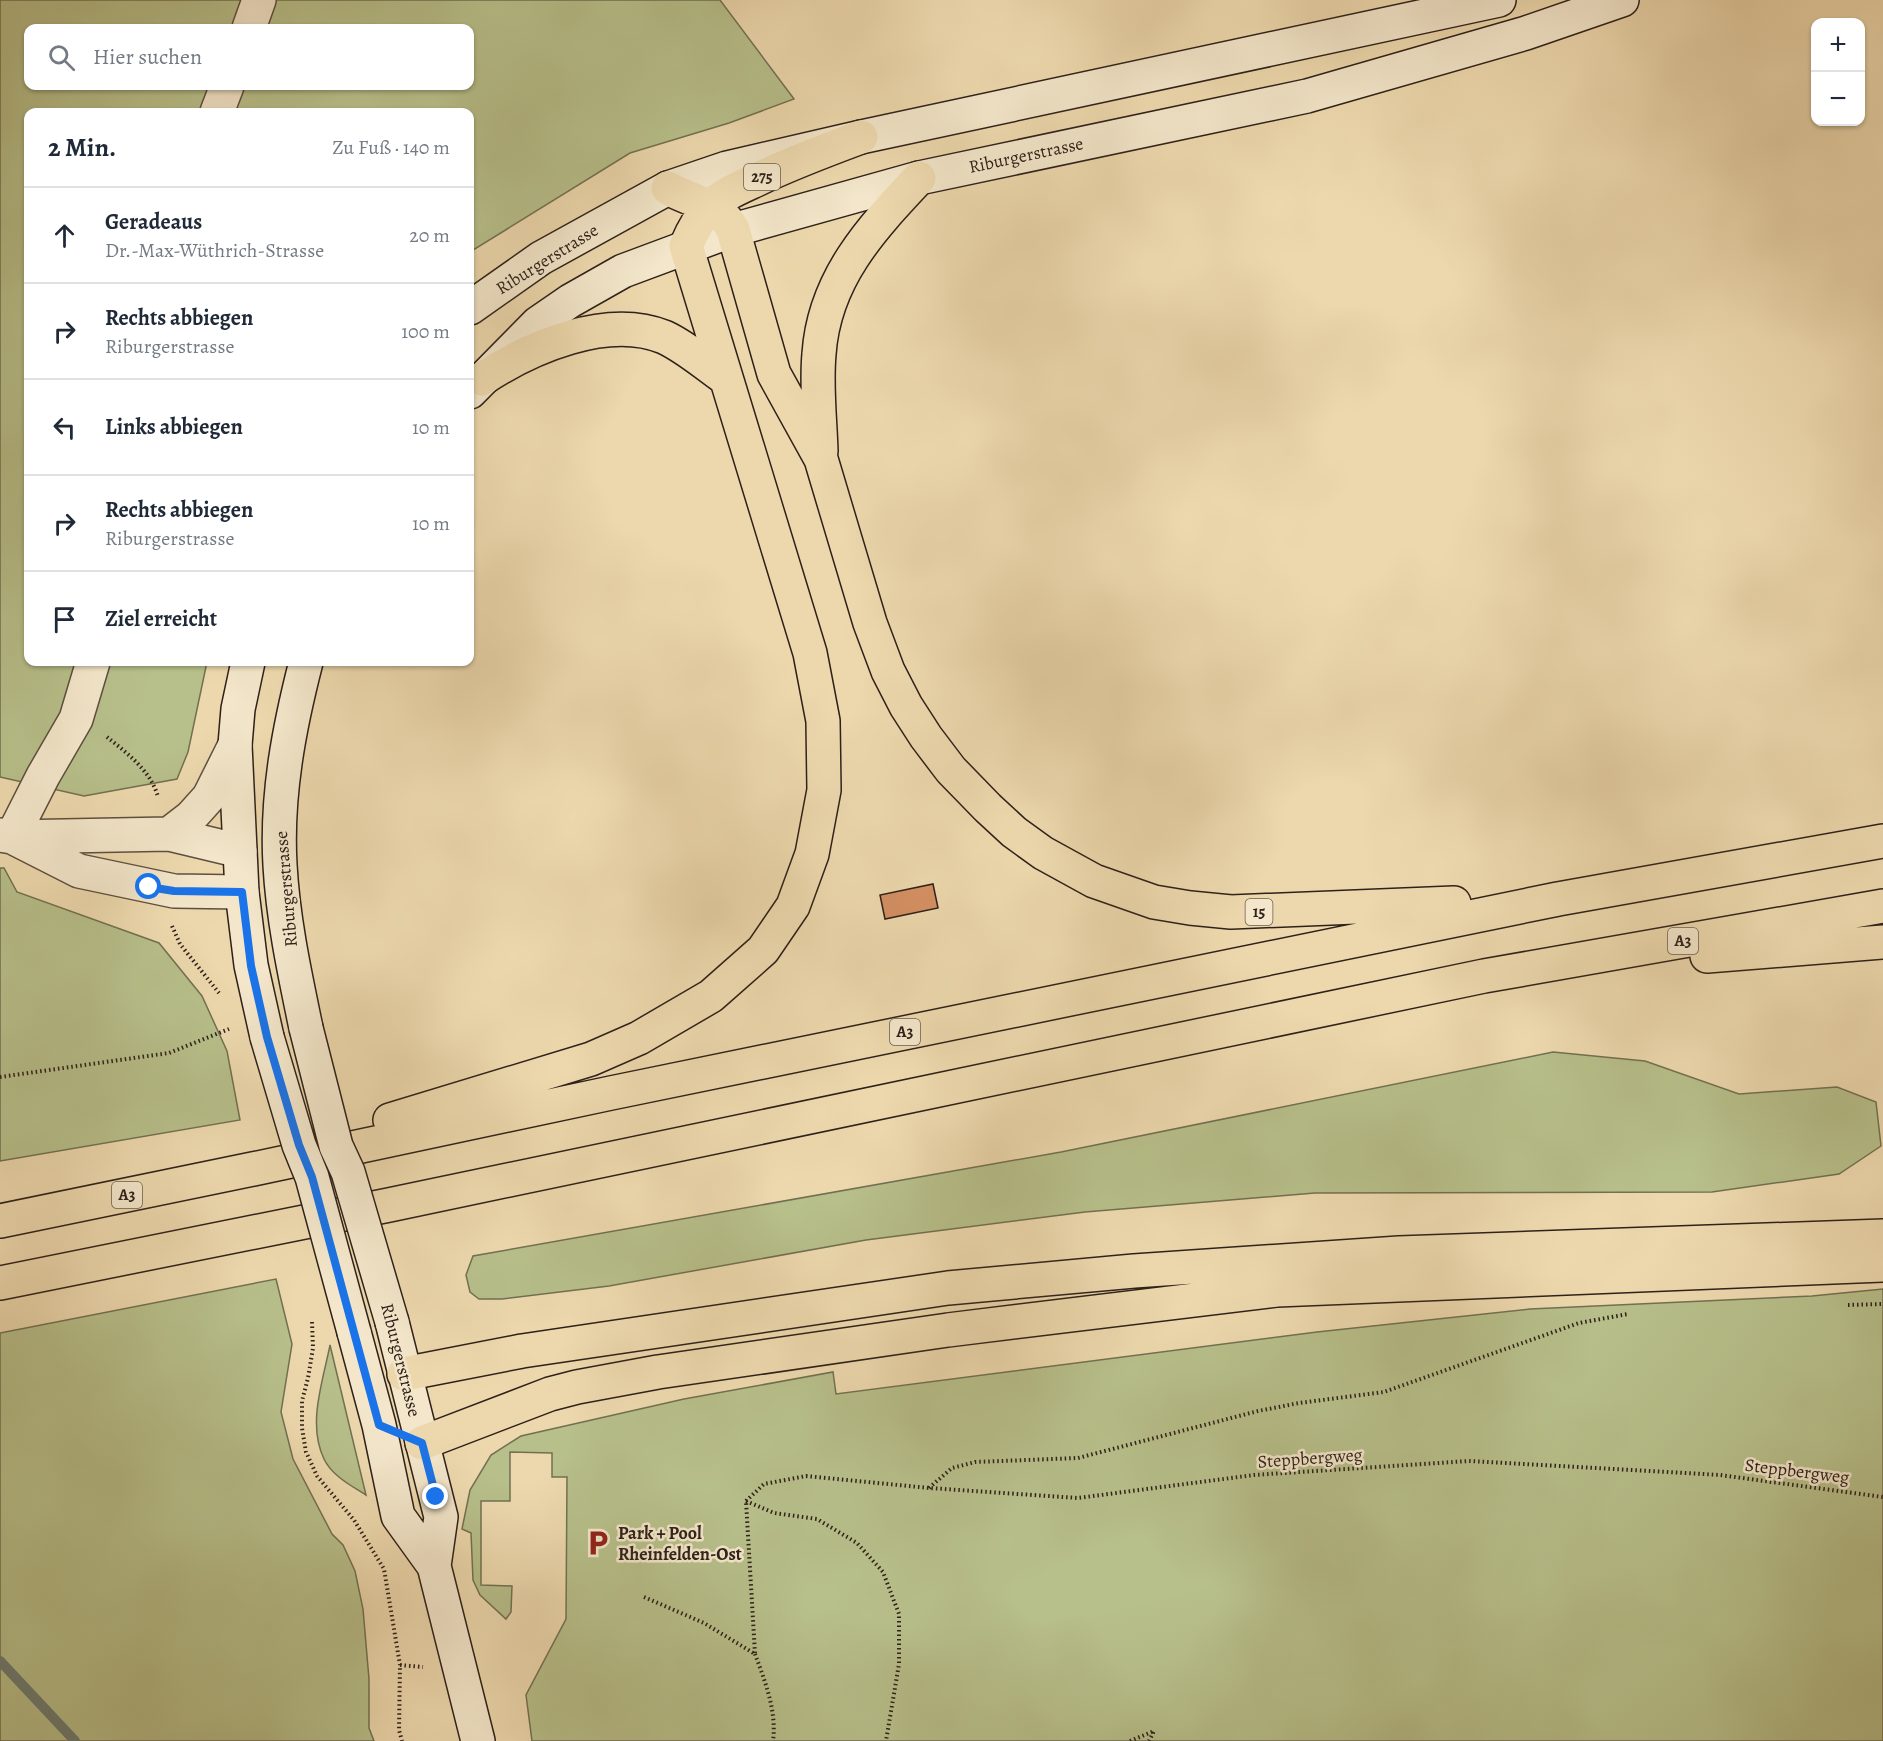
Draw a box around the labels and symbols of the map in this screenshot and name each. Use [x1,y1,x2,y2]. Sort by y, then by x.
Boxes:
street label: Riburgerstrasse [967,131,1085,179]
road number: 275 [744,164,780,190]
street label: Riburgerstrasse [491,218,603,300]
street label: Riburgerstrasse [269,830,303,948]
route start [135,873,161,899]
road number: 15 [1246,899,1272,925]
road number: A3 [1668,928,1698,954]
road number: A3 [890,1019,920,1045]
road number: A3 [112,1182,142,1208]
street label: Riburgerstrasse [375,1301,427,1419]
street label: Steppbergweg [1257,1442,1363,1474]
street label: Steppbergweg [1743,1453,1851,1489]
route end [422,1483,448,1509]
place label: Park + Pool Rheinfelden-Ost [618,1521,742,1566]
parking icon: Park + Pool Rheinfelden-Ost [583,1528,613,1558]

